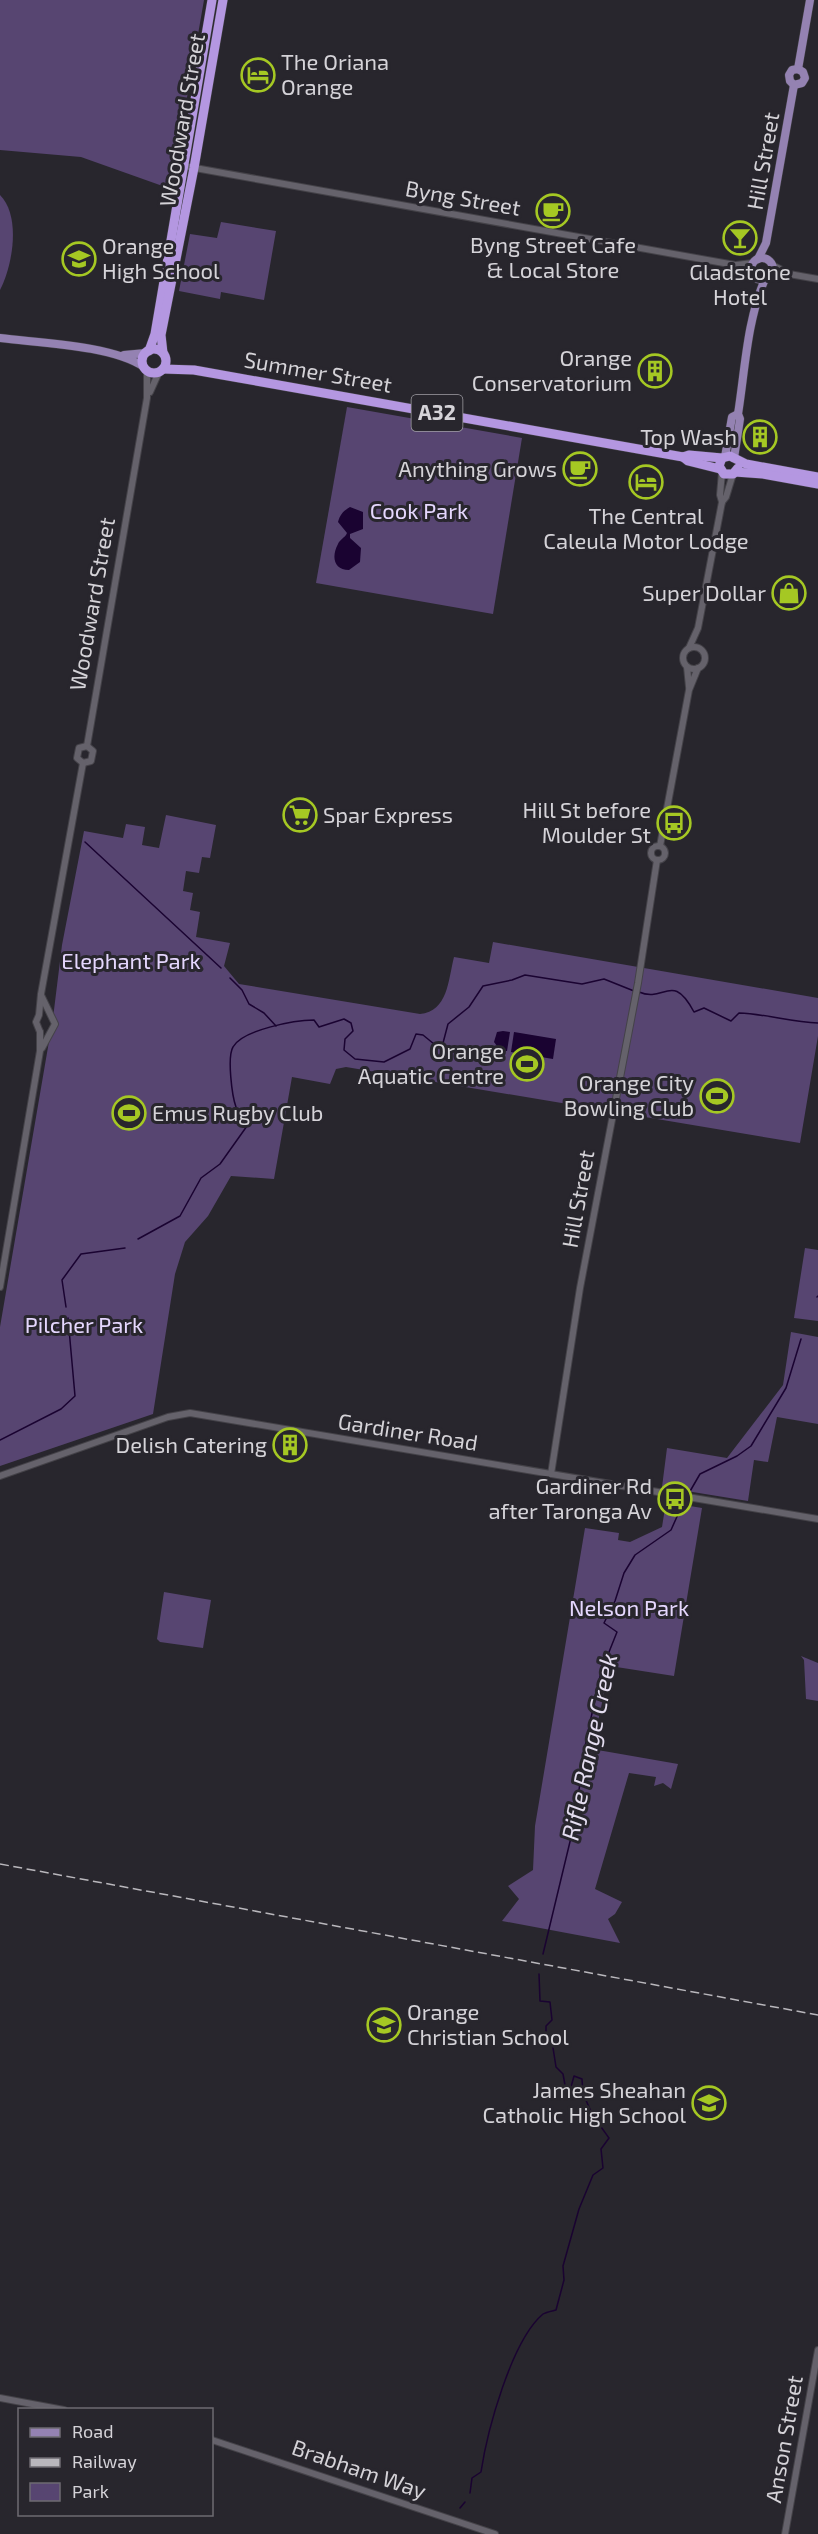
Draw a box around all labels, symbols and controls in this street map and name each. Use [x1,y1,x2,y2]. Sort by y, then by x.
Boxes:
street label: Woodward Street [153,31,209,208]
place label: The Oriana Orange [281,48,389,99]
hotel icon: The Oriana Orange [240,57,276,93]
street label: Hill Street [741,110,783,212]
street label: Byng Street [404,174,523,220]
cafe icon: Byng Street Cafe & Local Store [535,193,571,229]
bar icon: Gladstone Hotel [722,220,758,256]
place label: Byng Street Cafe & Local Store [470,231,636,282]
place label: Orange High School [102,232,220,283]
school or university icon: Orange High School [61,241,97,277]
place label: Gladstone Hotel [689,258,791,309]
place label: Orange Conservatorium [472,344,632,395]
street label: Summer Street [242,345,394,397]
building icon: Orange Conservatorium [637,353,673,389]
road number: A32 [412,395,462,431]
building icon: Top Wash [742,419,778,455]
place label: Top Wash [640,423,737,449]
cafe icon: Anything Grows [562,451,598,487]
place label: Anything Grows [398,455,557,481]
hotel icon: The Central Caleula Motor Lodge [628,464,664,500]
park label: Cook Park [370,497,468,523]
place label: The Central Caleula Motor Lodge [543,502,749,553]
street label: Woodward Street [63,515,119,692]
shop icon: Super Dollar [771,575,807,611]
place label: Super Dollar [642,579,766,605]
place label: Hill St before Moulder St [523,796,651,847]
supermarket icon: Spar Express [282,797,318,833]
place label: Spar Express [323,801,453,827]
bus stop icon: Hill St before Moulder St [656,805,692,841]
park label: Elephant Park [61,947,201,973]
place label: Orange Aquatic Centre [358,1037,504,1088]
sports icon: Orange Aquatic Centre [509,1046,545,1082]
place label: Orange City Bowling Club [564,1069,694,1120]
sports icon: Orange City Bowling Club [699,1078,735,1114]
sports icon: Emus Rugby Club [111,1095,147,1131]
place label: Emus Rugby Club [152,1099,323,1125]
street label: Hill Street [556,1148,598,1250]
park label: Pilcher Park [25,1311,143,1337]
street label: Gardiner Road [336,1407,480,1455]
building icon: Delish Catering [272,1427,308,1463]
place label: Delish Catering [116,1431,267,1457]
place label: Gardiner Rd after Taronga Av [488,1472,652,1523]
bus stop icon: Gardiner Rd after Taronga Av [657,1481,693,1517]
park label: Nelson Park [569,1594,689,1620]
water label: Rifle Range Creek [555,1651,623,1843]
place label: Orange Christian School [407,1998,569,2049]
school or university icon: Orange Christian School [366,2007,402,2043]
place label: James Sheahan Catholic High School [483,2076,686,2127]
school or university icon: James Sheahan Catholic High School [691,2085,727,2121]
street label: Anson Street [759,2373,807,2505]
legend [18,2408,213,2516]
text: Road [72,2420,113,2442]
street label: Brabham Way [289,2433,430,2503]
text: Railway [72,2450,137,2472]
text: Park [72,2480,109,2502]

